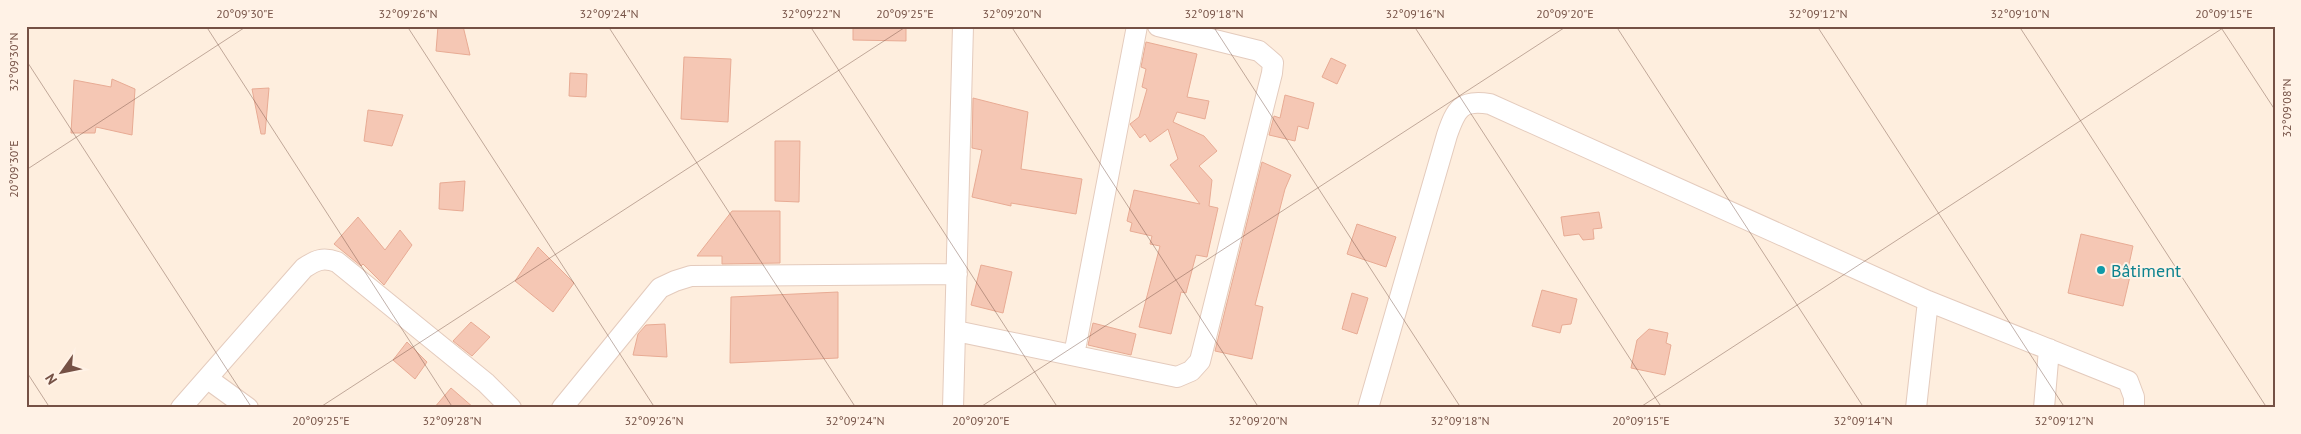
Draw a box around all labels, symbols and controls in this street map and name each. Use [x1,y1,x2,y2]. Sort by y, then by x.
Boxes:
text: 20°09'30"E [216,6,274,21]
text: 32°09'26"N [378,6,438,21]
text: 32°09'24"N [579,6,639,21]
text: 32°09'22"N [781,6,841,21]
text: 20°09'25"E [876,6,934,21]
text: 32°09'20"N [982,6,1042,21]
text: 32°09'18"N [1184,6,1244,21]
text: 32°09'16"N [1385,6,1445,21]
text: 20°09'20"E [1536,6,1594,21]
text: 32°09'12"N [1788,6,1848,21]
text: 32°09'10"N [1990,6,2050,21]
text: 20°09'15"E [2195,6,2253,21]
text: 32°09'30"N [6,32,21,92]
text: 32°09'08"N [2279,78,2294,138]
text: 20°09'30"E [6,140,21,198]
place label: Bâtiment [2111,259,2181,282]
marker: Bâtiment [2095,264,2107,276]
north arrow [38,346,88,396]
text: N [41,370,61,388]
text: 20°09'25"E [292,413,350,428]
text: 32°09'28"N [422,413,482,428]
text: 32°09'26"N [624,413,684,428]
text: 32°09'24"N [825,413,885,428]
text: 20°09'20"E [952,413,1010,428]
text: 32°09'20"N [1228,413,1288,428]
text: 32°09'18"N [1430,413,1490,428]
text: 20°09'15"E [1612,413,1670,428]
text: 32°09'14"N [1833,413,1893,428]
text: 32°09'12"N [2034,413,2094,428]

